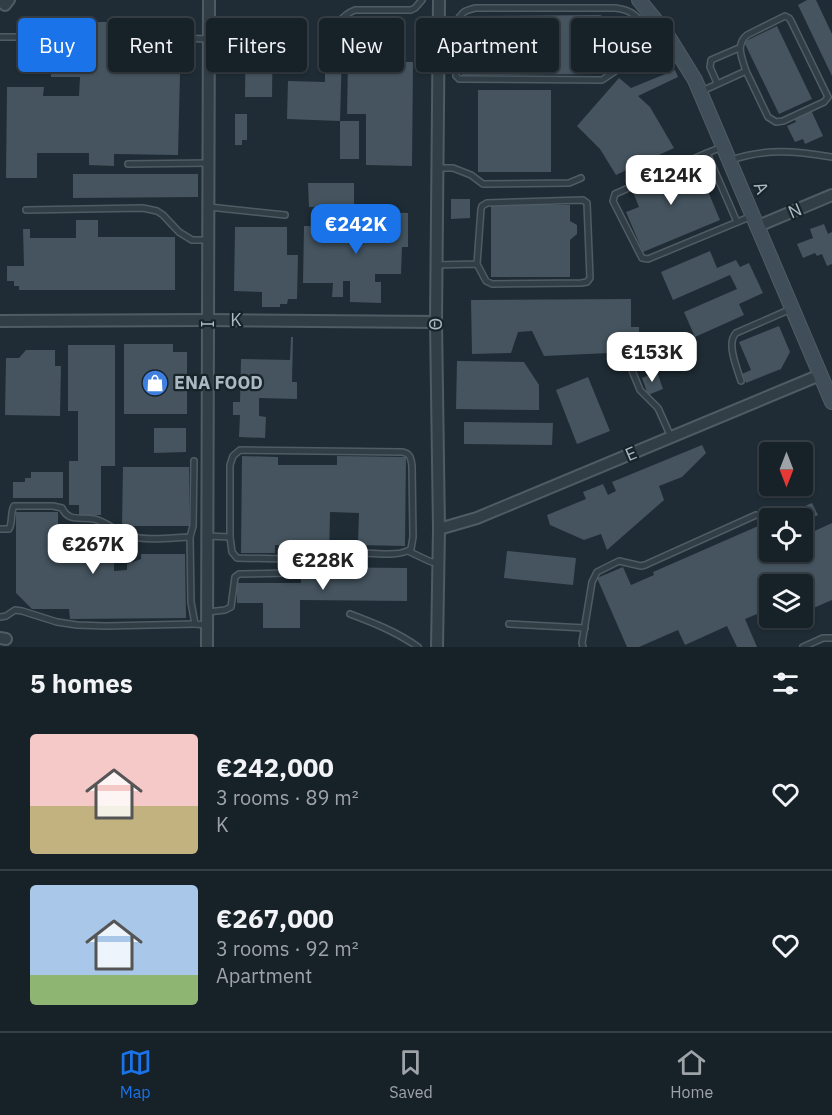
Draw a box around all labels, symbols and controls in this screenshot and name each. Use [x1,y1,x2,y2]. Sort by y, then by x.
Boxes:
chip: Buy [18,18,96,72]
chip: Rent [108,18,194,72]
chip: Filters [206,18,307,72]
chip: New [319,18,404,72]
chip: Apartment [416,18,559,72]
chip: House [571,18,673,72]
pin: €124K [629,155,713,206]
text: €124K [640,161,702,188]
street label: Α [749,178,774,198]
street label: Ν [784,197,805,224]
pin: €242K [314,204,398,255]
text: €242K [325,210,387,237]
street label: Κ [230,308,242,331]
street label: Θ [424,318,447,330]
street label: Ι [196,320,219,328]
pin: €153K [610,332,694,383]
text: €153K [621,338,683,365]
shop icon: ENA FOOD [140,368,170,398]
place label: ENA FOOD [174,371,263,394]
street label: Ε [621,441,640,466]
north arrow [759,442,813,496]
map controls [759,442,813,628]
button: locate [759,508,813,562]
pin: €267K [51,524,135,575]
text: €267K [62,530,124,557]
pin: €228K [281,540,365,591]
text: €228K [292,546,354,573]
button: layers [759,574,813,628]
text: 5 homes [30,666,133,700]
icon: filters [769,667,802,700]
text: €242,000 [216,750,334,784]
icon: home [78,758,150,830]
icon: heart [769,778,802,811]
text: 3 rooms · 89 m² [216,784,359,811]
text: Κ [216,811,229,838]
text: €267,000 [216,901,334,935]
icon: home [78,909,150,981]
icon: heart [769,929,802,962]
text: 3 rooms · 92 m² [216,935,359,962]
text: Apartment [216,962,312,989]
tab: Map [119,1046,152,1102]
tab: Saved [389,1046,433,1102]
tab: Home [670,1046,713,1102]

